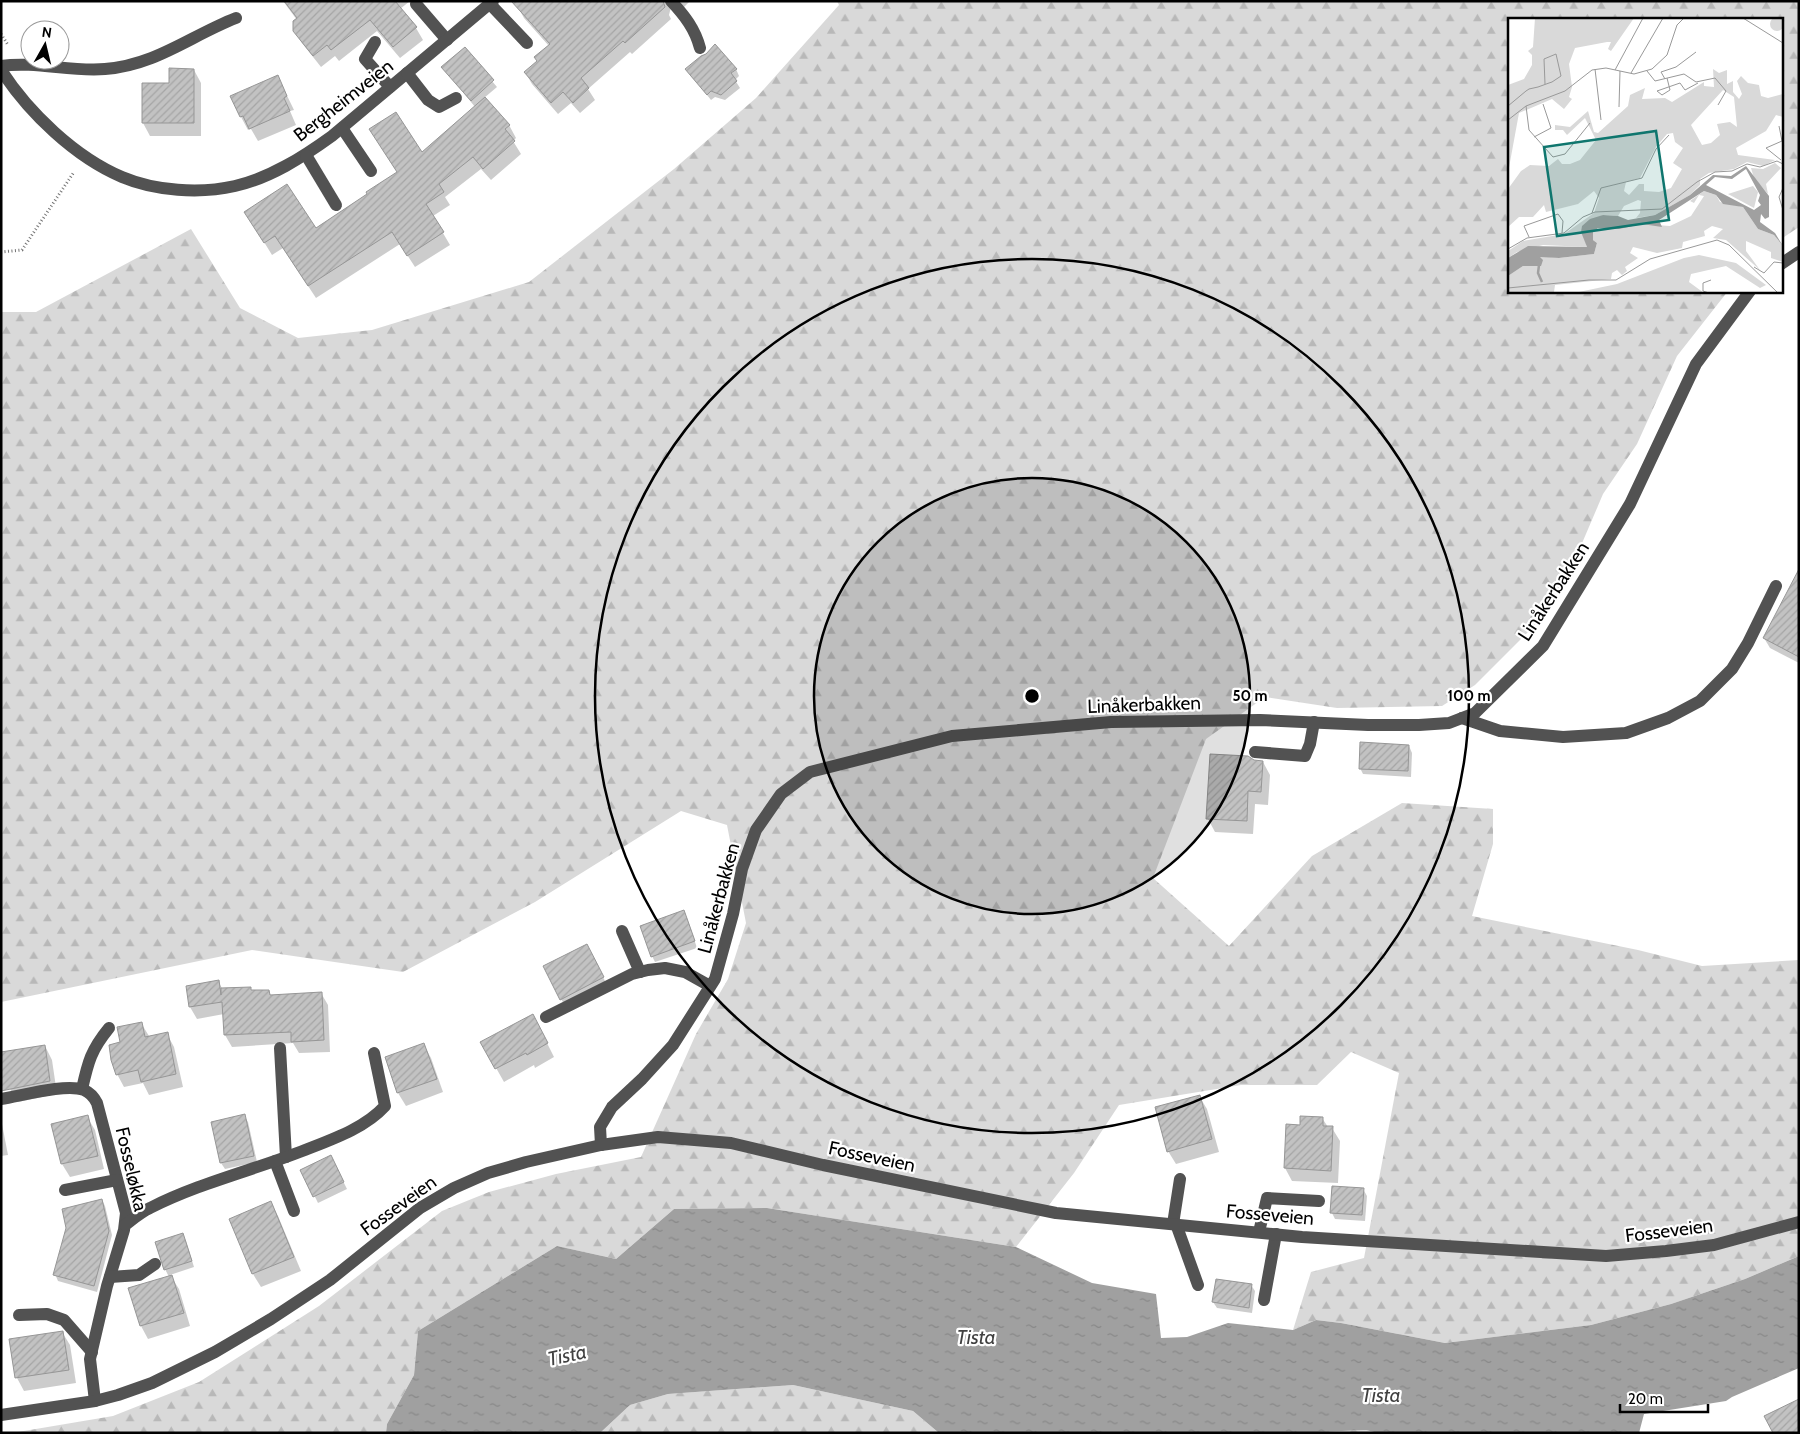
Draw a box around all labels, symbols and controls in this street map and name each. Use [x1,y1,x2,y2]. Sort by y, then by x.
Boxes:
inset map [1508,18,1782,292]
north arrow [20,20,70,70]
text: N [41,23,53,42]
street label: Bergheimveien [289,54,398,146]
street label: Linåkerbakken [1513,537,1594,645]
centre of rings [1023,687,1041,705]
text: 50 m [1232,687,1268,705]
text: 100 m [1447,687,1491,705]
street label: Linåkerbakken [1087,691,1201,718]
street label: Linåkerbakken [693,840,744,956]
street label: Fosseløkka [111,1125,152,1214]
street label: Fosseveien [826,1136,917,1177]
street label: Fosseveien [356,1170,441,1241]
street label: Fosseveien [1225,1199,1315,1230]
street label: Fosseveien [1624,1214,1714,1247]
water label: Tista [956,1325,996,1349]
water label: Tista [545,1339,589,1371]
scale bar [1620,1382,1708,1414]
water label: Tista [1361,1383,1401,1407]
text: 20 m [1628,1390,1663,1408]

